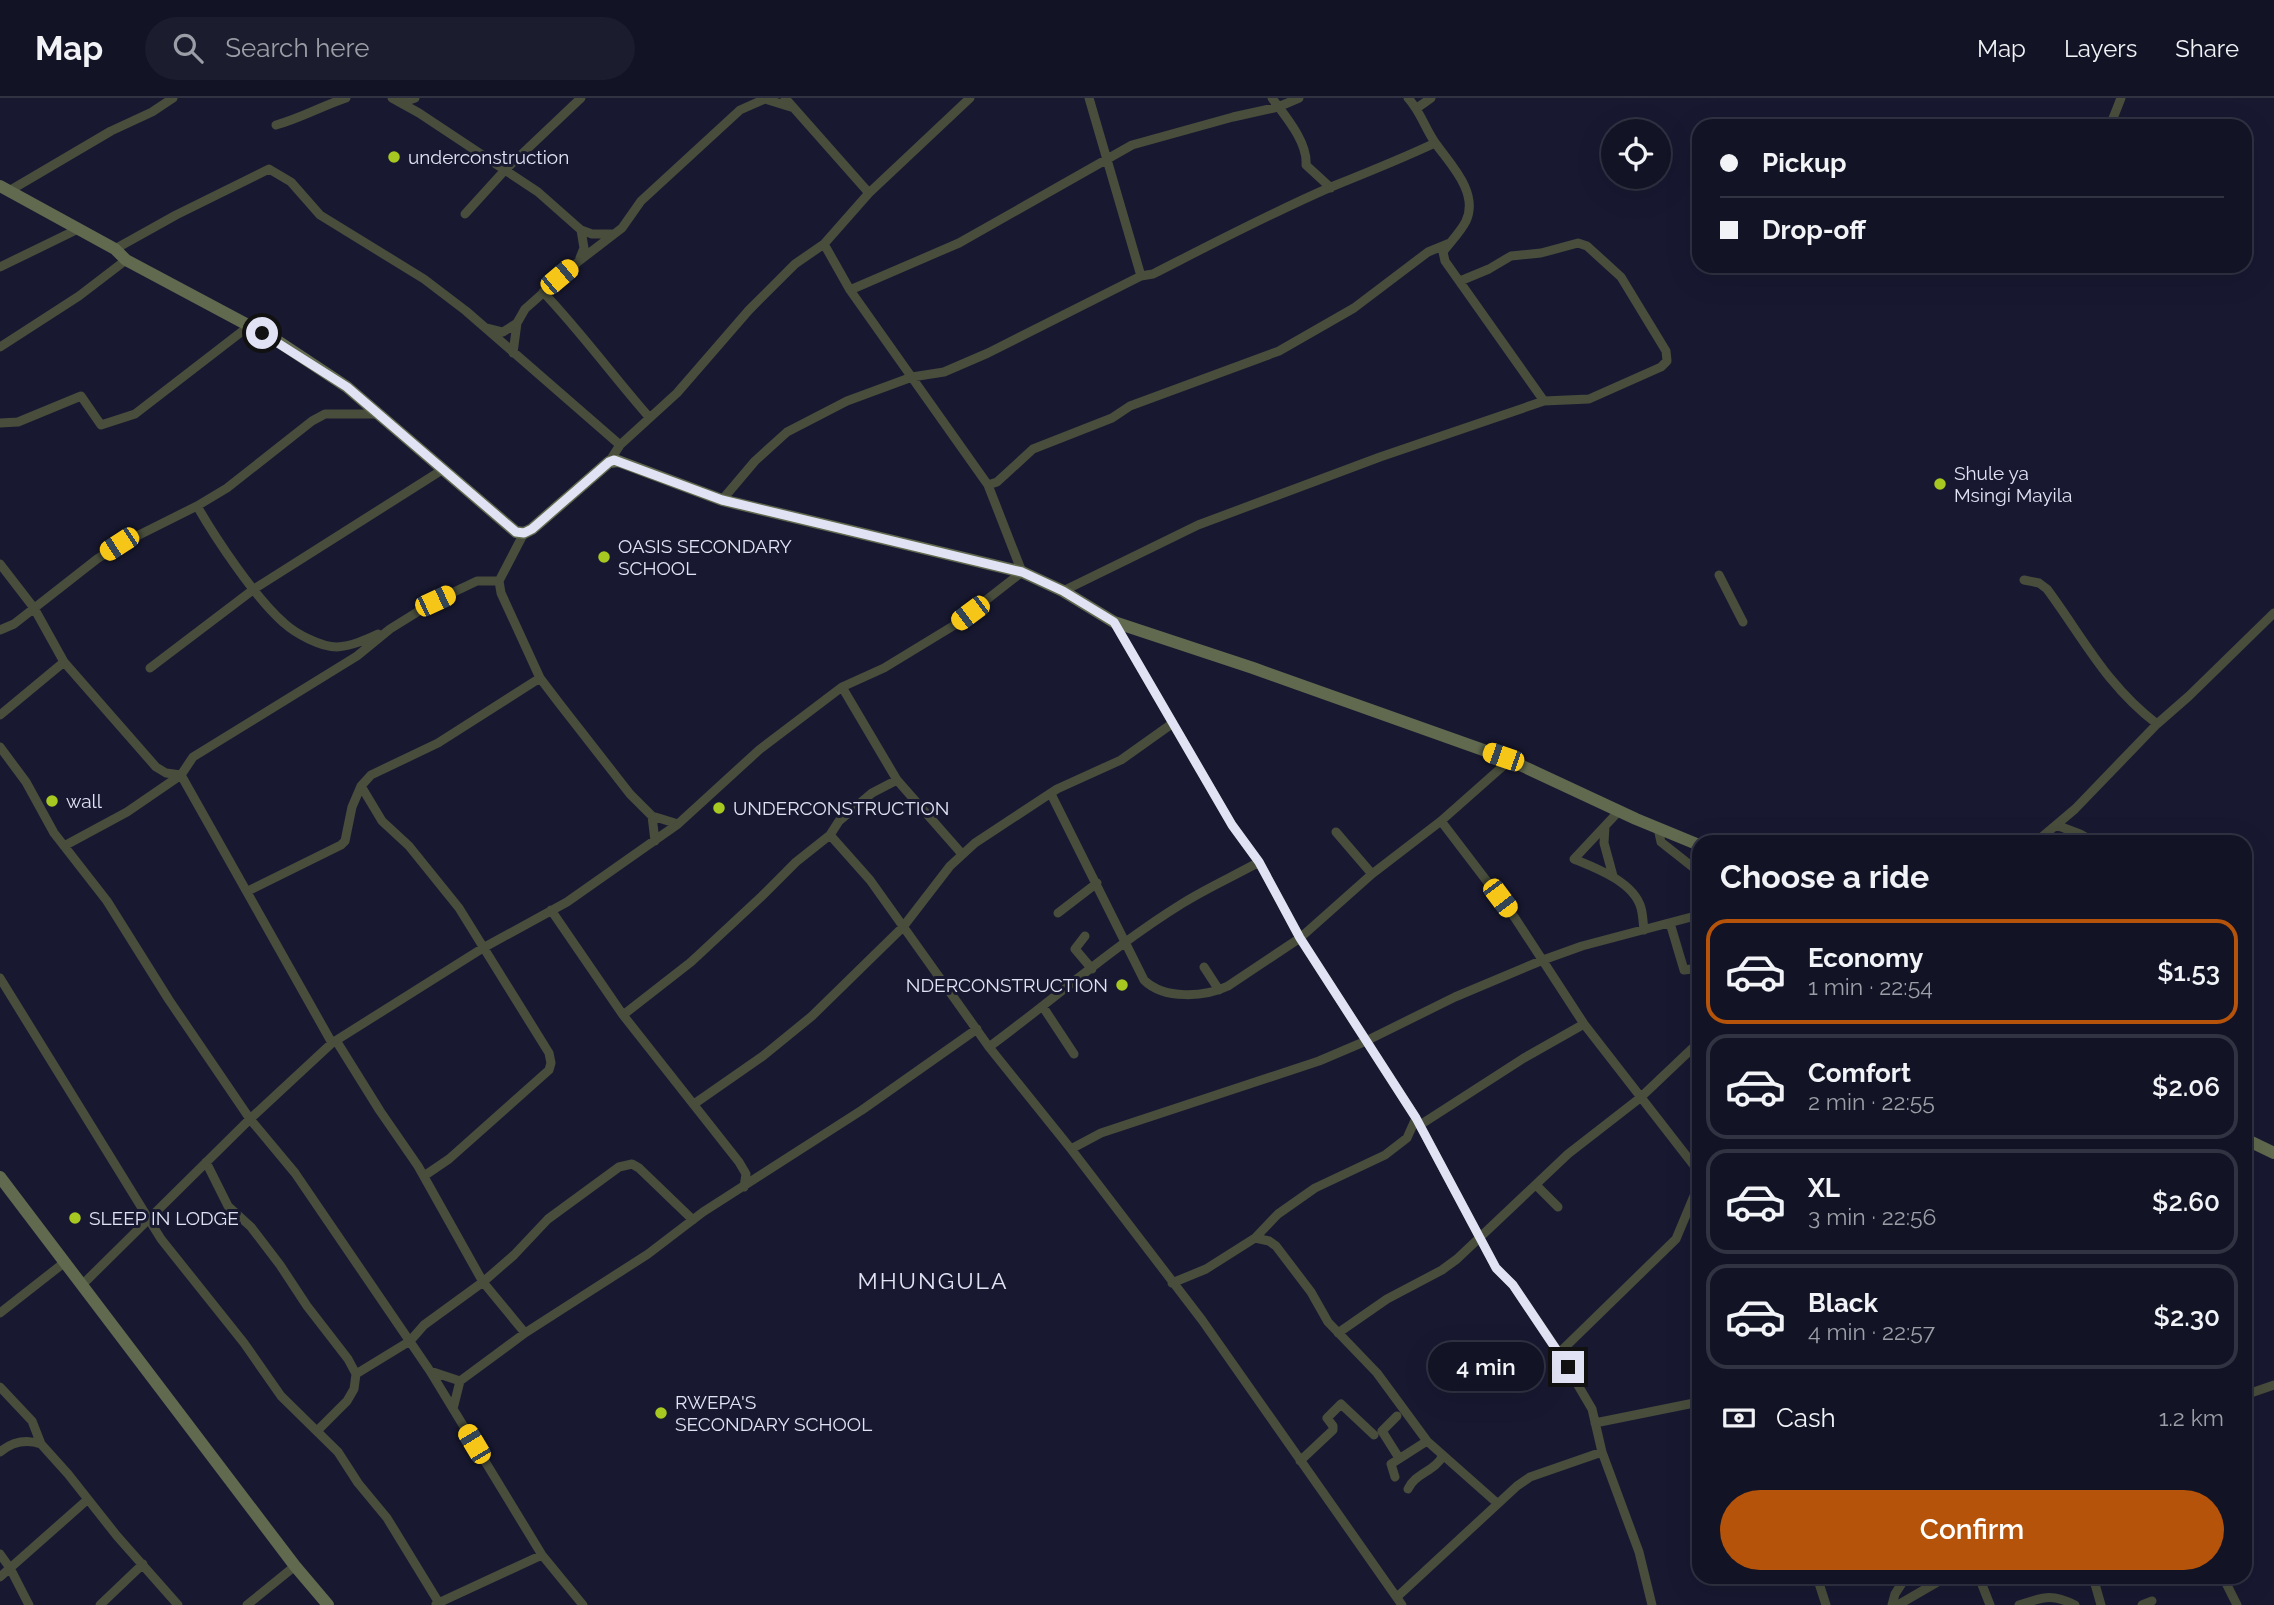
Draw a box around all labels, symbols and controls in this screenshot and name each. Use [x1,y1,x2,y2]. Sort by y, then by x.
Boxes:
search box [145,17,635,80]
text: Map [35,29,103,68]
icon: search [169,29,207,67]
text: Search here [225,33,370,63]
text: Map [1977,34,2026,63]
text: Layers [2064,34,2137,63]
text: Share [2175,34,2239,63]
map controls [1601,119,1671,189]
button: locate [1601,119,1671,189]
place label: underconstruction [408,146,569,168]
text: Pickup [1762,148,1847,178]
marker: underconstruction [386,149,402,165]
text: Drop-off [1762,215,1866,245]
car [537,255,582,299]
route start [246,317,278,349]
place label: Shule ya Msingi Mayila [1954,462,2072,506]
marker: Shule ya Msingi Mayila [1932,476,1948,492]
car [96,524,143,564]
place label: OASIS SECONDARY SCHOOL [618,535,793,579]
marker: OASIS SECONDARY SCHOOL [596,549,612,565]
car [412,583,459,619]
car [947,592,994,634]
car [1480,740,1527,774]
place label: wall [66,790,103,812]
marker: wall [44,793,60,809]
place label: UNDERCONSTRUCTION [733,797,949,819]
marker: UNDERCONSTRUCTION [711,800,727,816]
text: Choose a ride [1720,858,1929,895]
car [1479,875,1522,921]
icon: car [1724,940,1787,1003]
text: Economy [1808,943,1923,973]
text: $1.53 [2157,957,2220,987]
text: 1 min · 22:54 [1808,973,1933,1000]
place label: NDERCONSTRUCTION [906,974,1108,996]
marker: NDERCONSTRUCTION [1114,977,1130,993]
icon: car [1724,1055,1787,1118]
text: Comfort [1808,1058,1911,1088]
text: $2.06 [2152,1072,2220,1102]
text: 2 min · 22:55 [1808,1088,1935,1115]
icon: car [1724,1170,1787,1233]
text: XL [1808,1173,1840,1203]
text: $2.60 [2152,1187,2220,1217]
text: 3 min · 22:56 [1808,1203,1936,1230]
place label: SLEEP IN LODGE [89,1207,239,1229]
marker: SLEEP IN LODGE [67,1210,83,1226]
district label: MHUNGULA [857,1267,1009,1294]
icon: car [1724,1285,1787,1348]
text: Black [1808,1288,1878,1318]
text: $2.30 [2154,1302,2220,1332]
text: 4 min · 22:57 [1808,1318,1935,1345]
callout: 4 min [1428,1342,1544,1392]
route end [1552,1351,1584,1383]
text: 4 min [1456,1353,1516,1380]
place label: RWEPA'S SECONDARY SCHOOL [675,1391,872,1435]
icon: cash [1720,1399,1758,1437]
text: Cash [1776,1403,1836,1433]
text: 1.2 km [2159,1404,2224,1431]
marker: RWEPA'S SECONDARY SCHOOL [653,1405,669,1421]
car [455,1421,494,1467]
button: Confirm [1720,1490,2224,1570]

